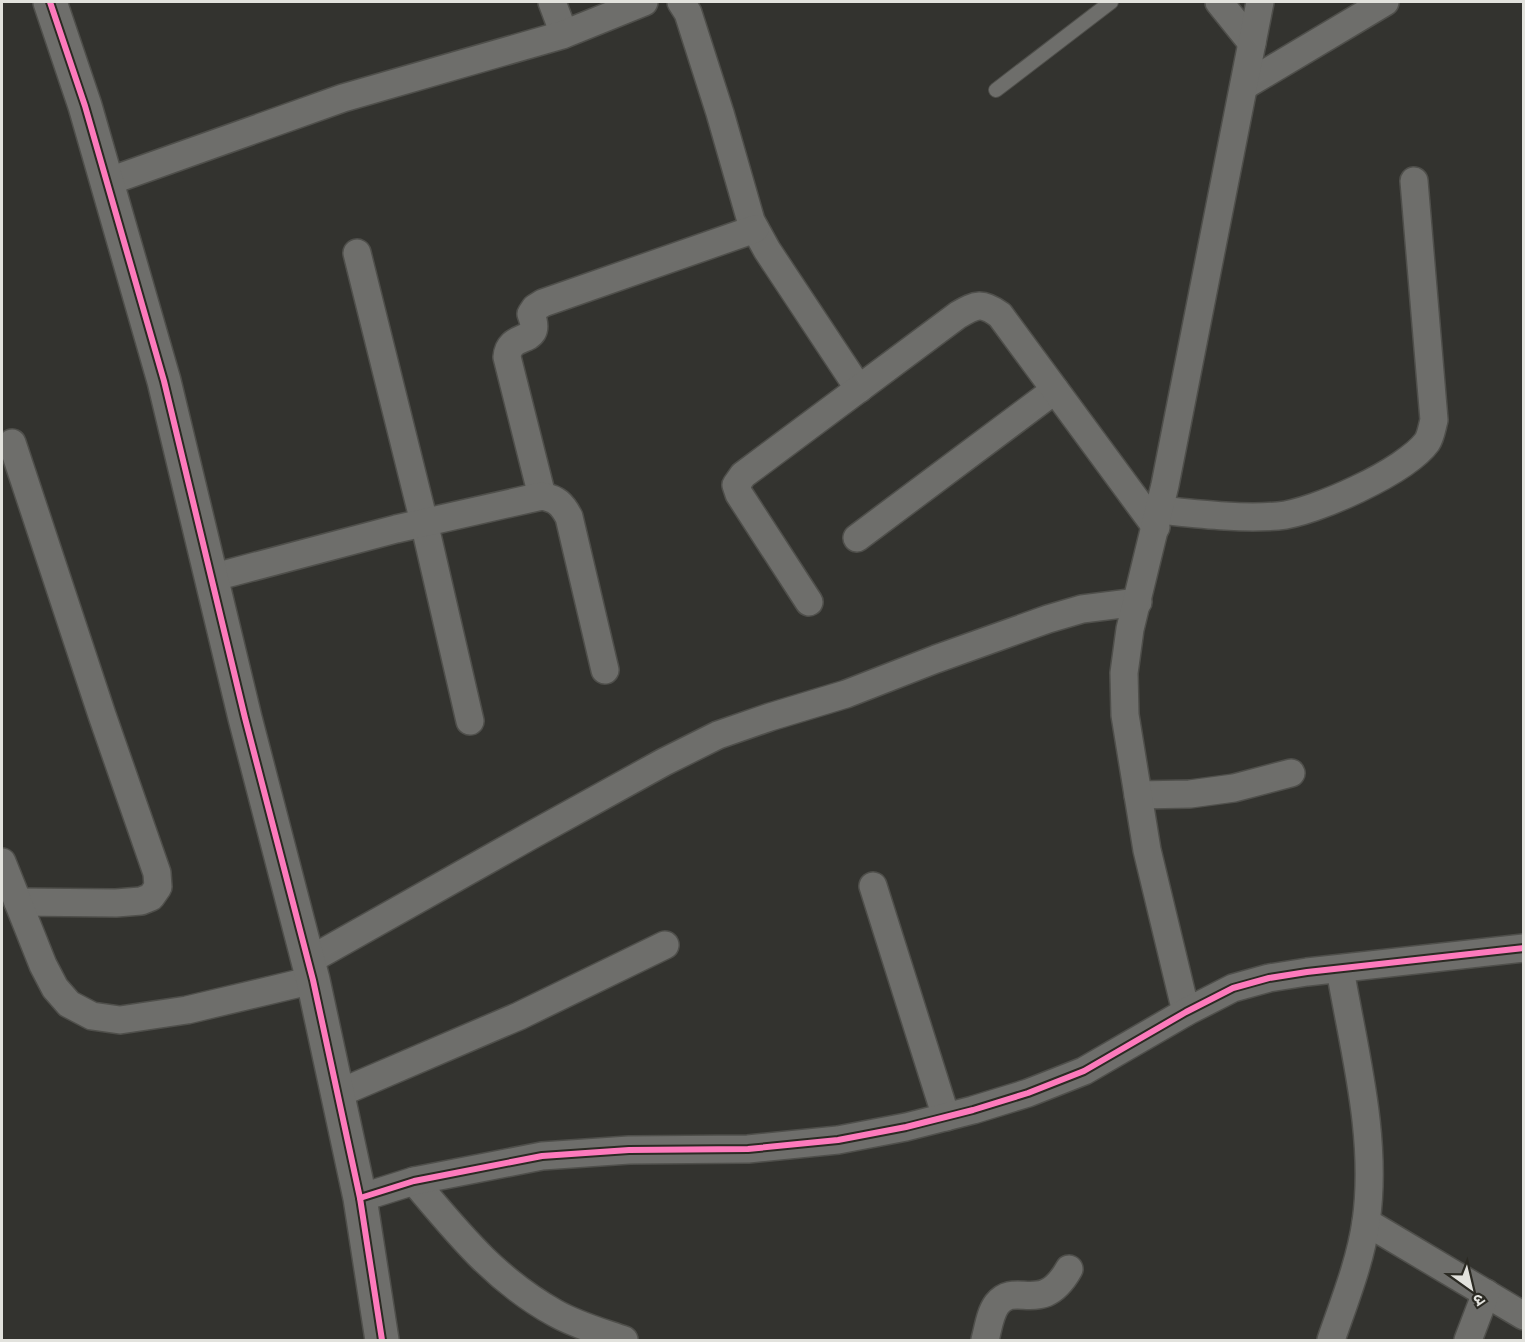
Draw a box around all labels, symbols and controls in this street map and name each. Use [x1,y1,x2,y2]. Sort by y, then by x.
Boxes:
north arrow [1441,1258,1501,1318]
text: उ [1470,1290,1489,1312]

